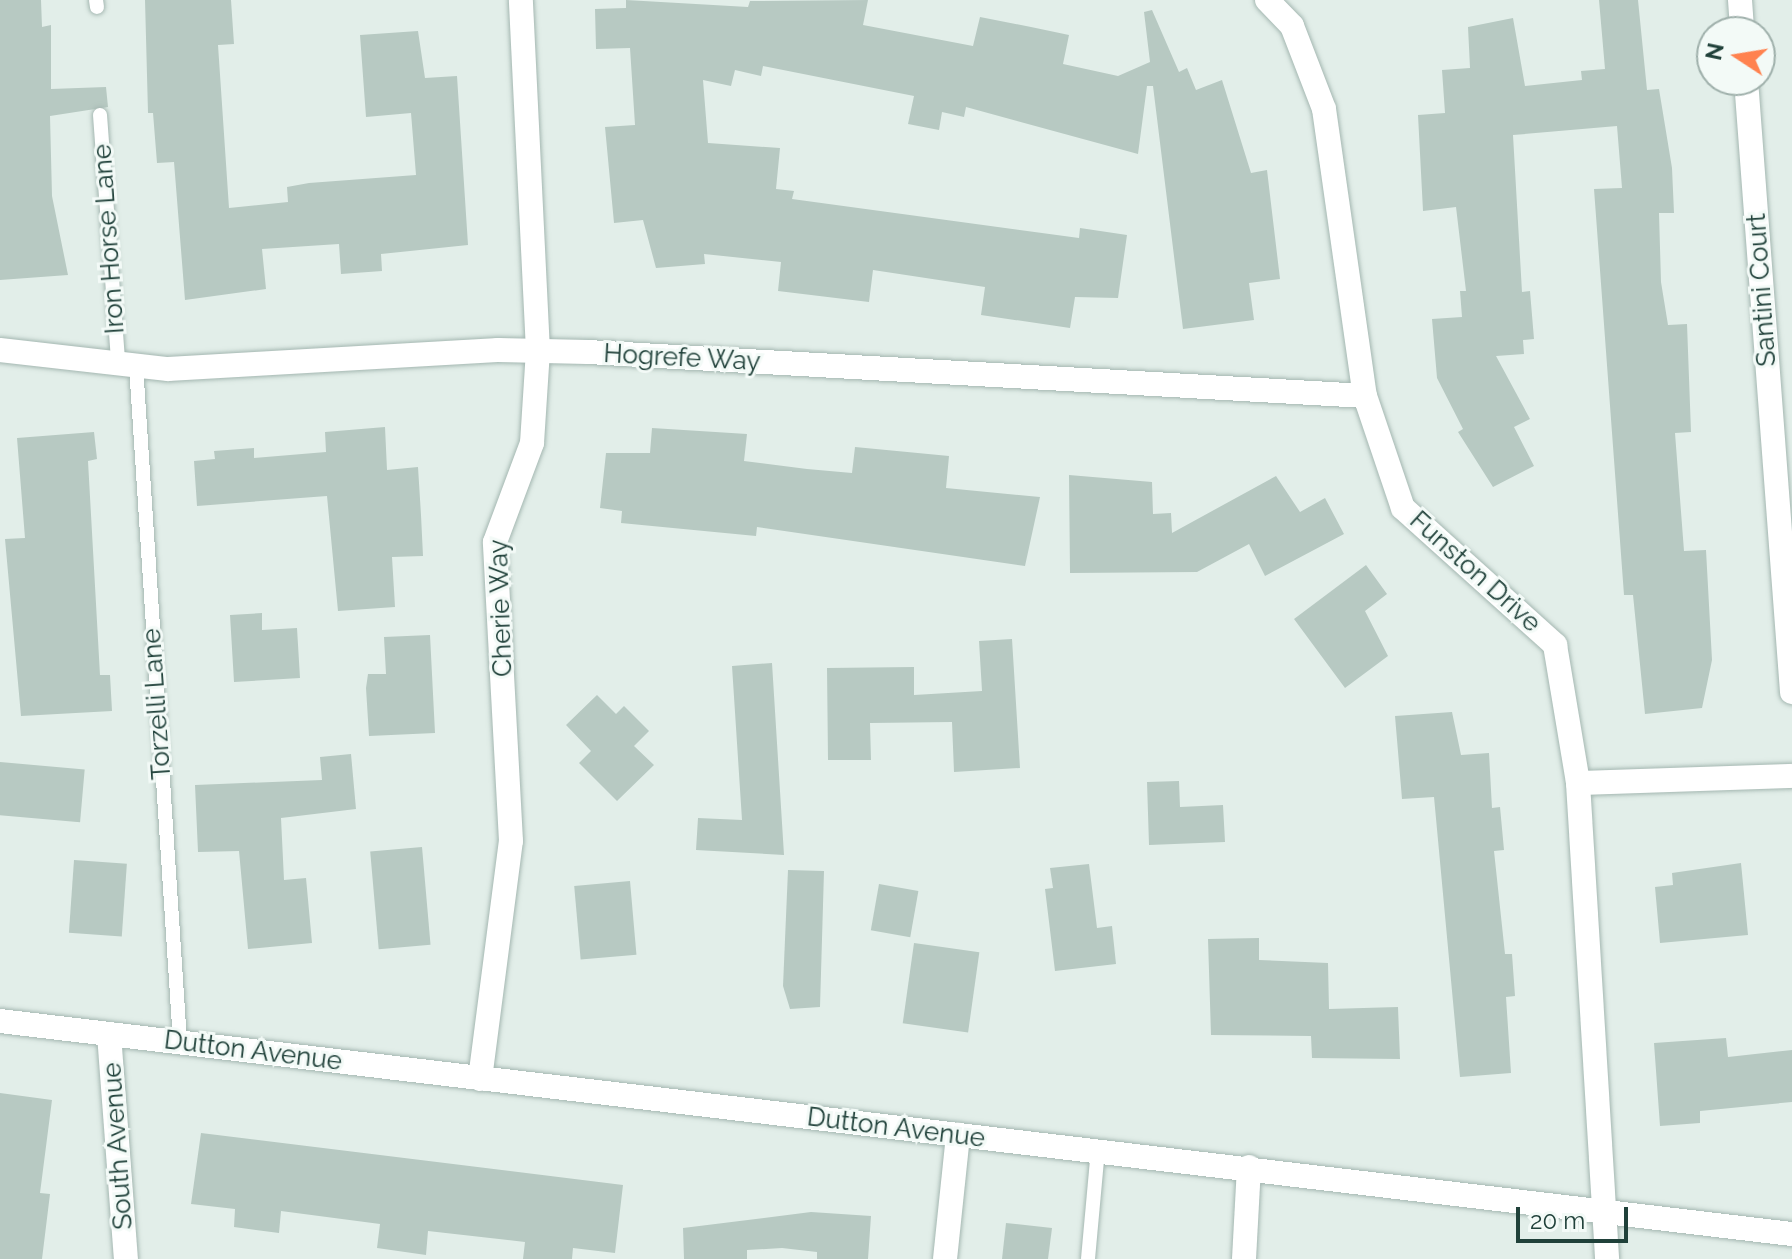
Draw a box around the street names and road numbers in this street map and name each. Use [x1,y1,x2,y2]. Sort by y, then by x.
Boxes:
street label: Iron Horse Lane [87,143,131,335]
street label: Santini Court [1741,212,1783,368]
street label: Hogrefe Way [602,338,762,378]
street label: Funston Drive [1403,505,1547,639]
street label: Cherie Way [483,538,519,678]
street label: Torzelli Lane [136,627,178,781]
street label: Dutton Avenue [162,1025,344,1077]
street label: South Avenue [97,1061,139,1231]
street label: Dutton Avenue [805,1102,987,1154]

